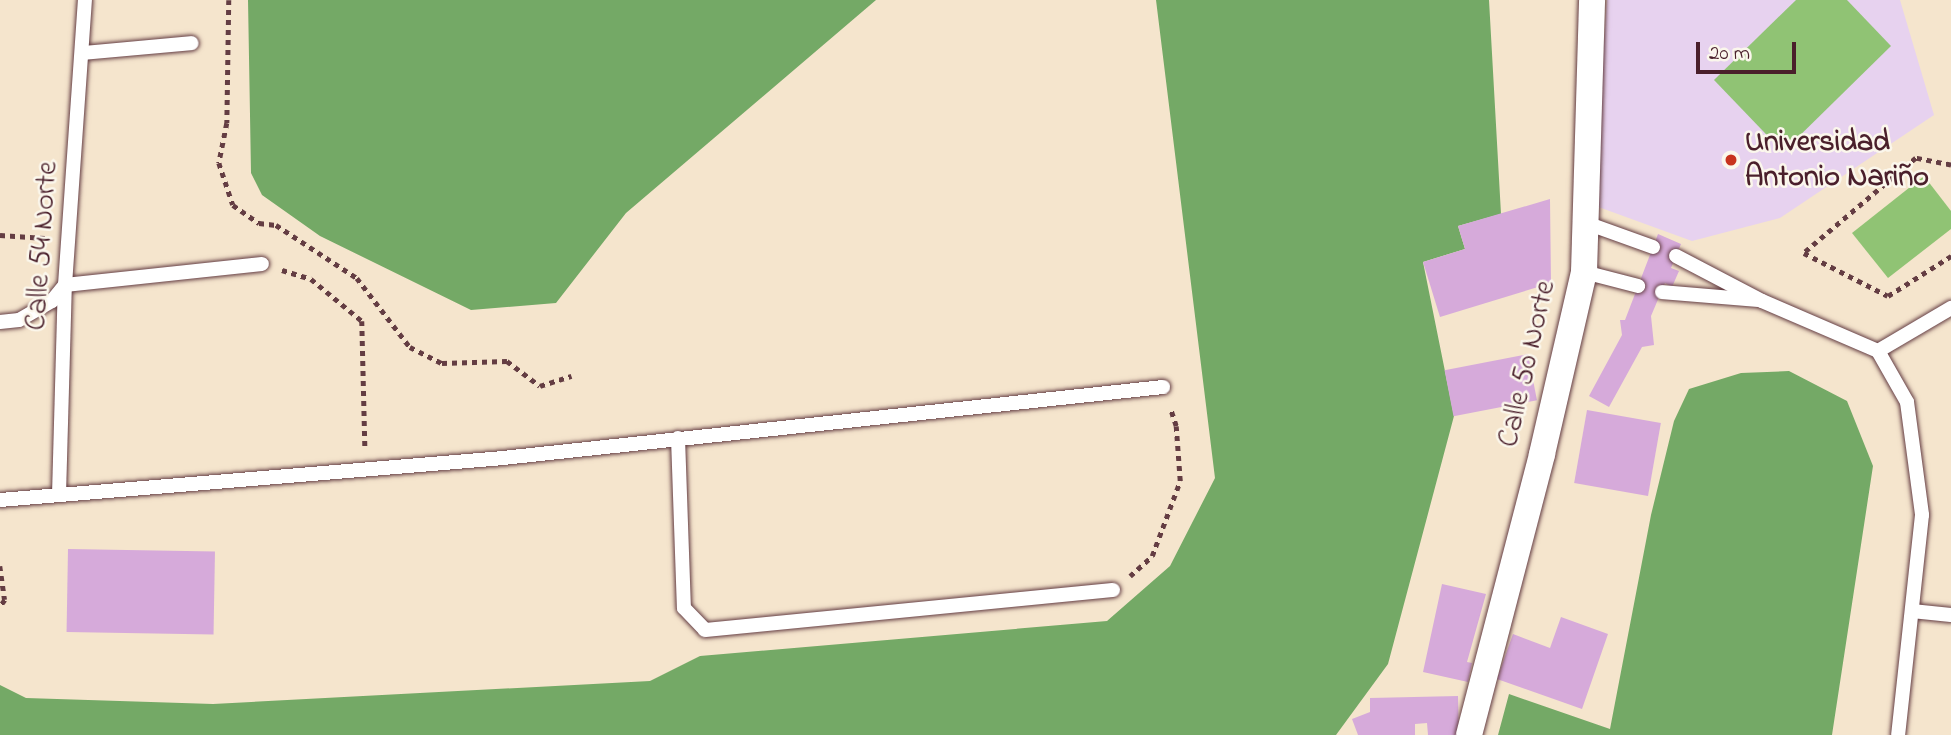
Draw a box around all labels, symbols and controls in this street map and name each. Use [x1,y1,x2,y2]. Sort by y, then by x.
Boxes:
scale bar [1699,28,1799,72]
text: 20 m [1709,39,1750,69]
place label: Universidad Antonio Nariño [1745,125,1929,196]
marker: Universidad Antonio Nariño [1723,152,1739,168]
street label: Calle 54 Norte [19,160,67,332]
street label: Calle 50 Norte [1491,277,1565,451]

